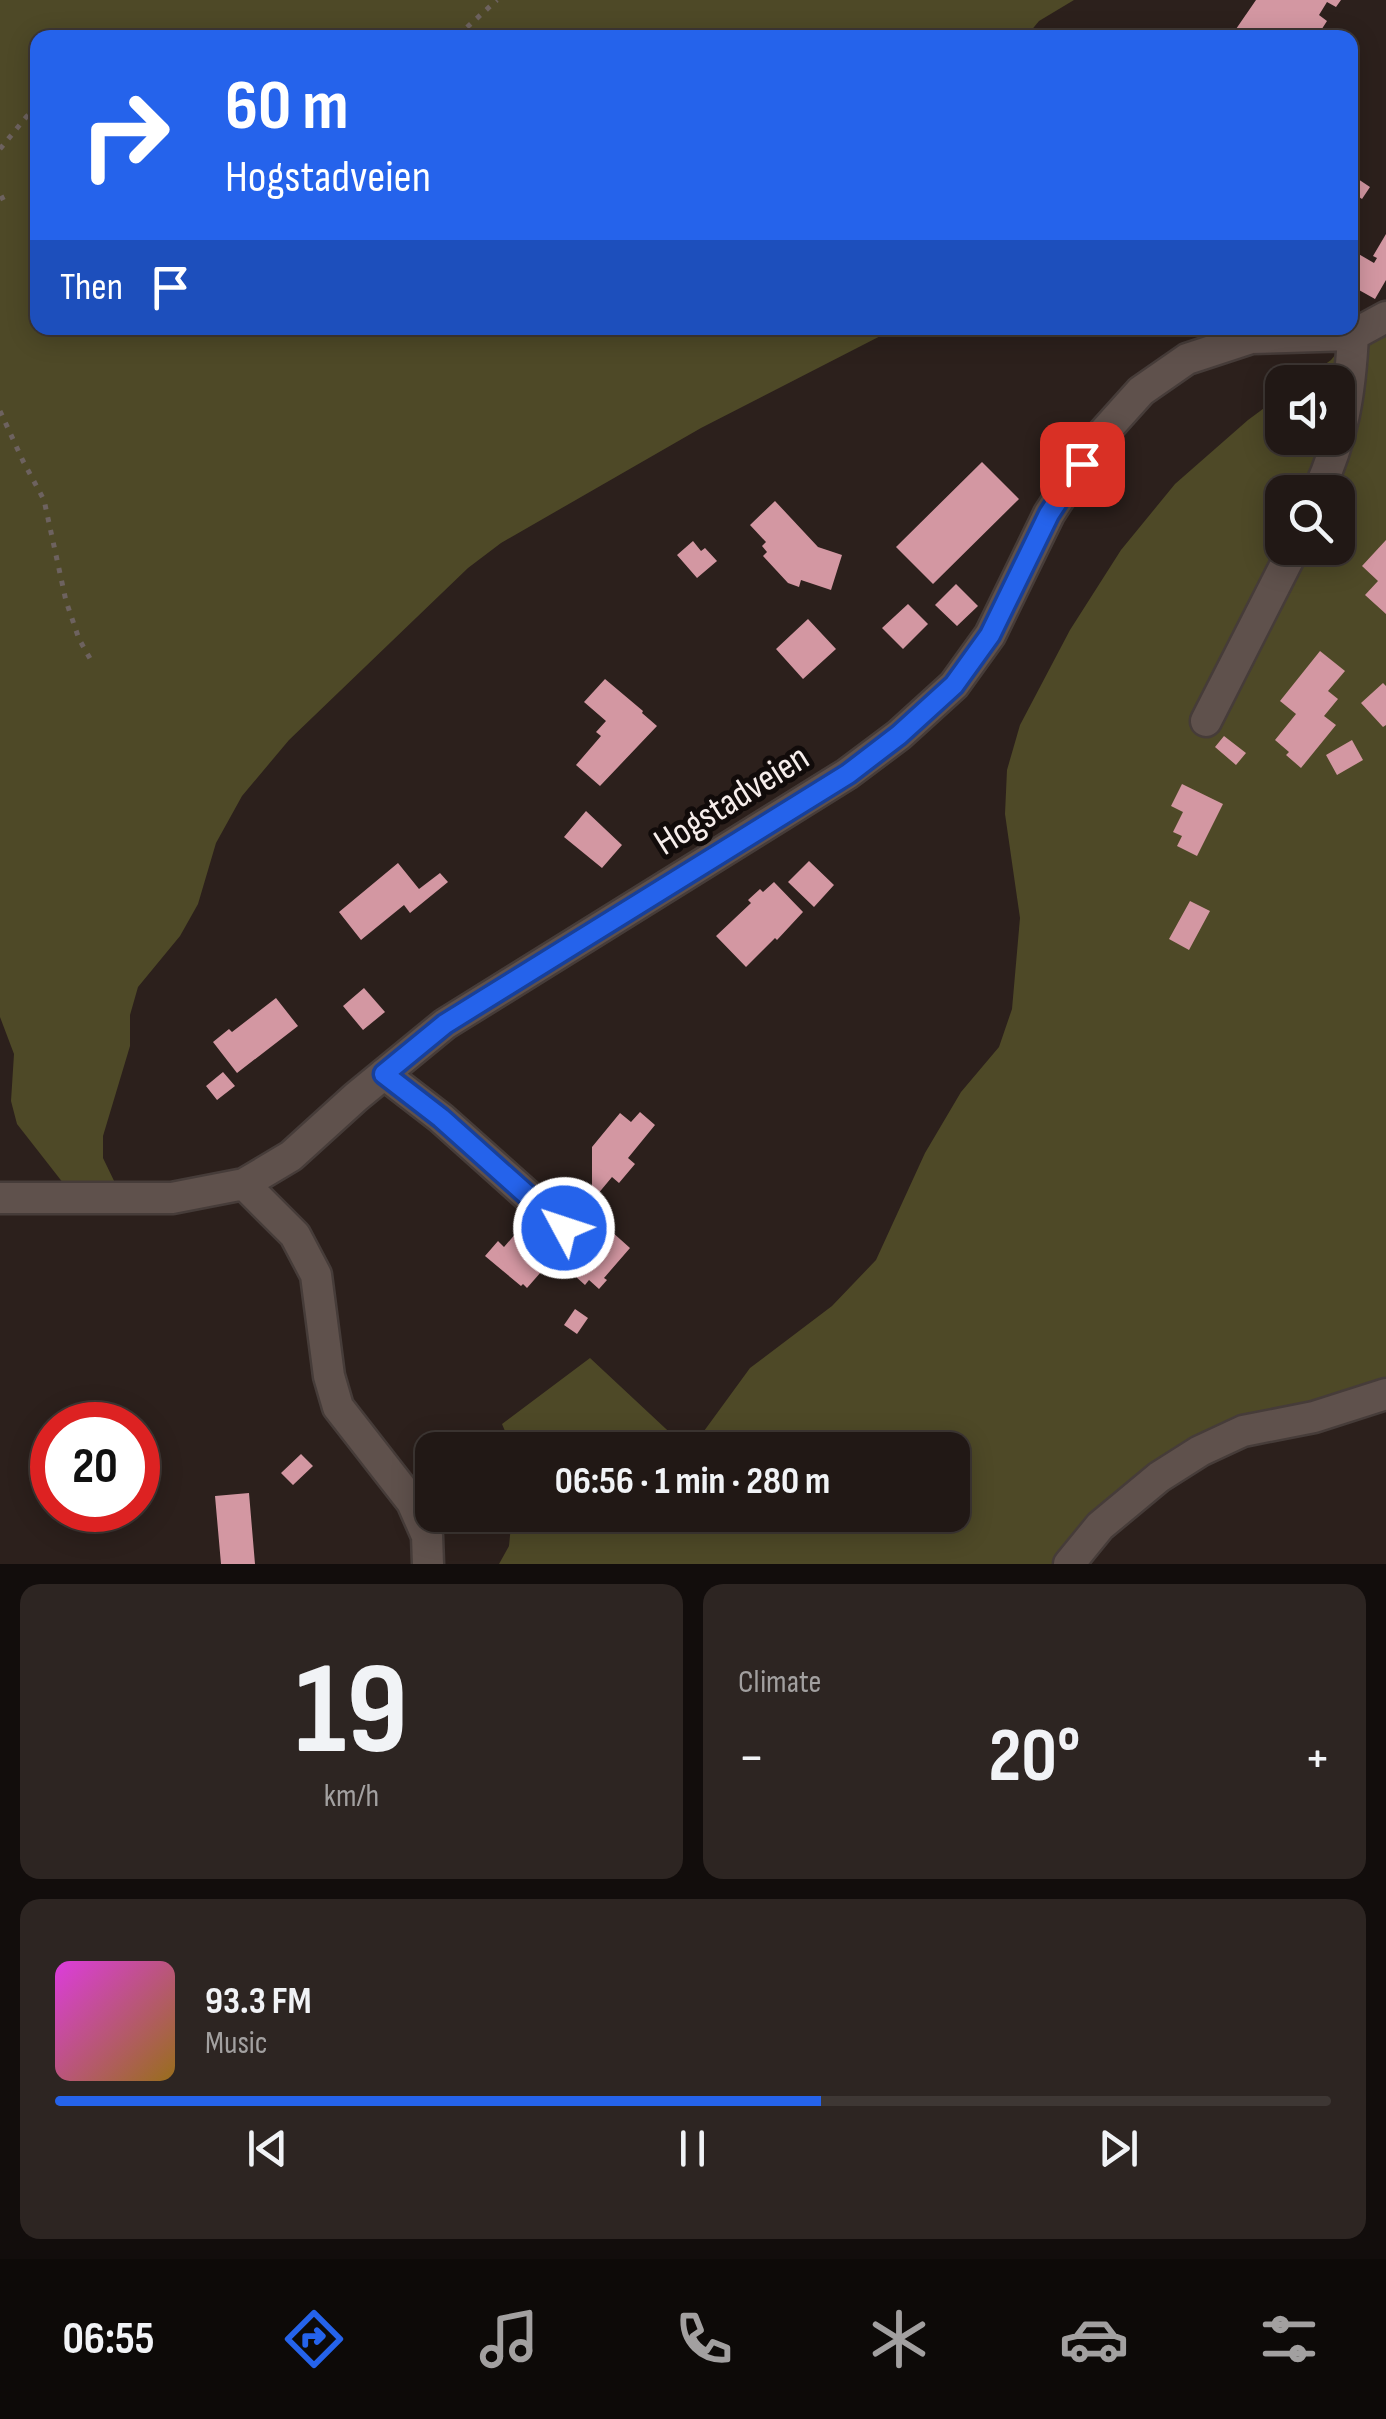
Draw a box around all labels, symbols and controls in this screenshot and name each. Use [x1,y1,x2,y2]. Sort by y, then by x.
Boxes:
text: 60 m [225,65,349,149]
icon: right [60,70,190,200]
text: Hogstadveien [225,150,431,205]
icon: arrive [143,260,198,315]
text: Then [60,265,123,310]
map controls [1265,365,1355,565]
button: sound [1265,365,1355,455]
pin [1040,422,1125,507]
icon: arrive [1055,437,1110,492]
button: search [1265,475,1355,565]
street label: Hogstadveien [646,735,817,865]
position arrow [512,1176,616,1280]
speed limit sign: 20 [30,1402,160,1532]
text: 06:56 · 1 min · 280 m [555,1459,830,1504]
text: 19 [295,1634,408,1790]
text: Climate [738,1663,821,1702]
text: 20° [988,1712,1081,1803]
text: − [738,1725,765,1792]
text: + [1304,1725,1331,1792]
text: km/h [324,1777,379,1816]
text: 93.3 FM [205,1979,312,2024]
text: Music [205,2024,268,2063]
icon: previous [240,2121,295,2176]
icon: pause [665,2121,720,2176]
icon: next [1091,2121,1146,2176]
icon: directions [279,2304,349,2374]
icon: music [474,2304,544,2374]
icon: phone [669,2304,739,2374]
icon: climate [864,2304,934,2374]
icon: car [1059,2304,1129,2374]
icon: filters [1254,2304,1324,2374]
text: 06:55 [62,2312,155,2367]

